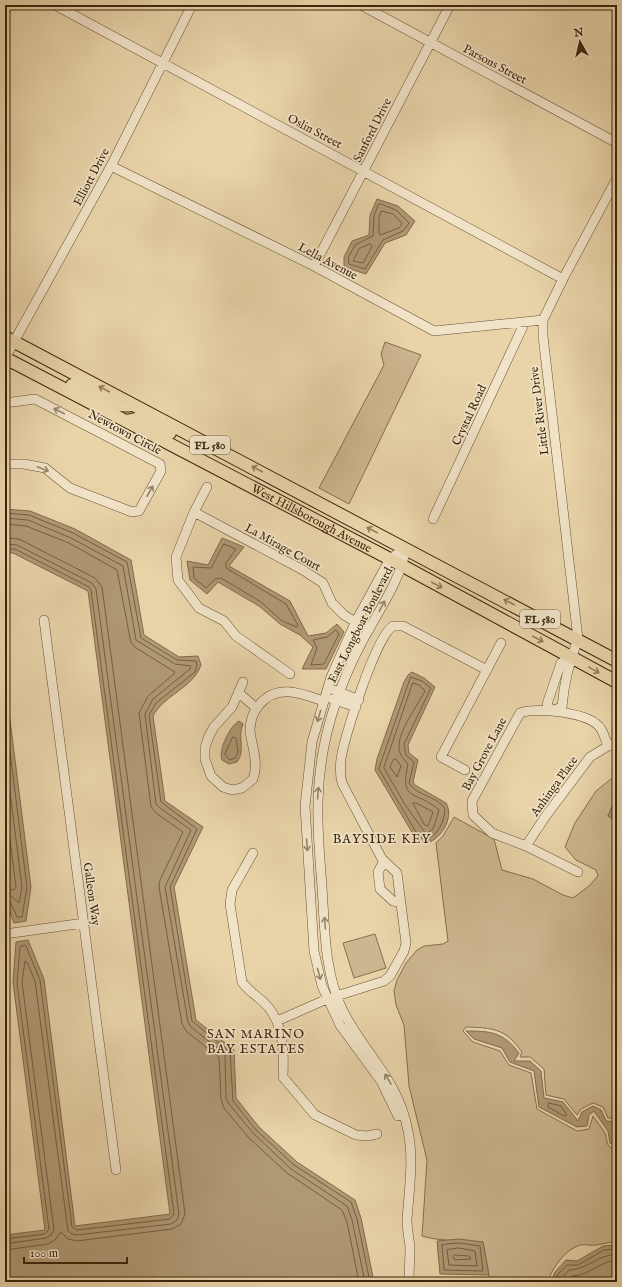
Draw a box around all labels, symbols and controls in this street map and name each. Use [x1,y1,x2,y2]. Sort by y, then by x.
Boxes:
north arrow [560,22,600,62]
text: N [572,25,585,41]
street label: Parsons Street [460,41,529,88]
street label: Sanford Drive [350,95,395,165]
street label: Oslin Street [285,111,345,152]
street label: Elliott Drive [70,145,113,209]
street label: Lella Avenue [295,240,360,284]
street label: Little River Drive [527,365,552,456]
street label: Crystal Road [449,382,490,448]
one-way arrow [99,385,111,392]
one-way arrow [53,407,65,414]
street label: Newtown Circle [86,407,164,458]
road number: FL 580 [190,436,230,454]
one-way arrow [37,465,49,473]
one-way arrow [251,465,263,472]
street label: West Hillsborough Avenue [249,481,375,556]
one-way arrow [147,485,154,497]
street label: La Mirage Court [242,520,323,575]
one-way arrow [366,525,378,533]
street label: East Longboat Boulevard [325,564,396,686]
one-way arrow [431,581,443,589]
one-way arrow [503,598,515,606]
one-way arrow [379,600,387,612]
road number: FL 580 [520,610,560,628]
one-way arrow [531,636,543,643]
one-way arrow [588,666,600,674]
one-way arrow [314,710,322,722]
street label: Bay Grove Lane [459,715,510,793]
street label: Anhinga Place [527,753,582,820]
one-way arrow [315,787,322,800]
district label: BAYSIDE KEY [333,831,431,848]
one-way arrow [303,838,310,851]
street label: Galleon Way [80,861,103,927]
one-way arrow [321,917,328,930]
one-way arrow [316,967,323,980]
district label: SAN MARINO BAY ESTATES [207,1026,305,1058]
one-way arrow [384,1073,392,1085]
scale bar [24,1239,127,1265]
text: 100 m [30,1246,58,1261]

